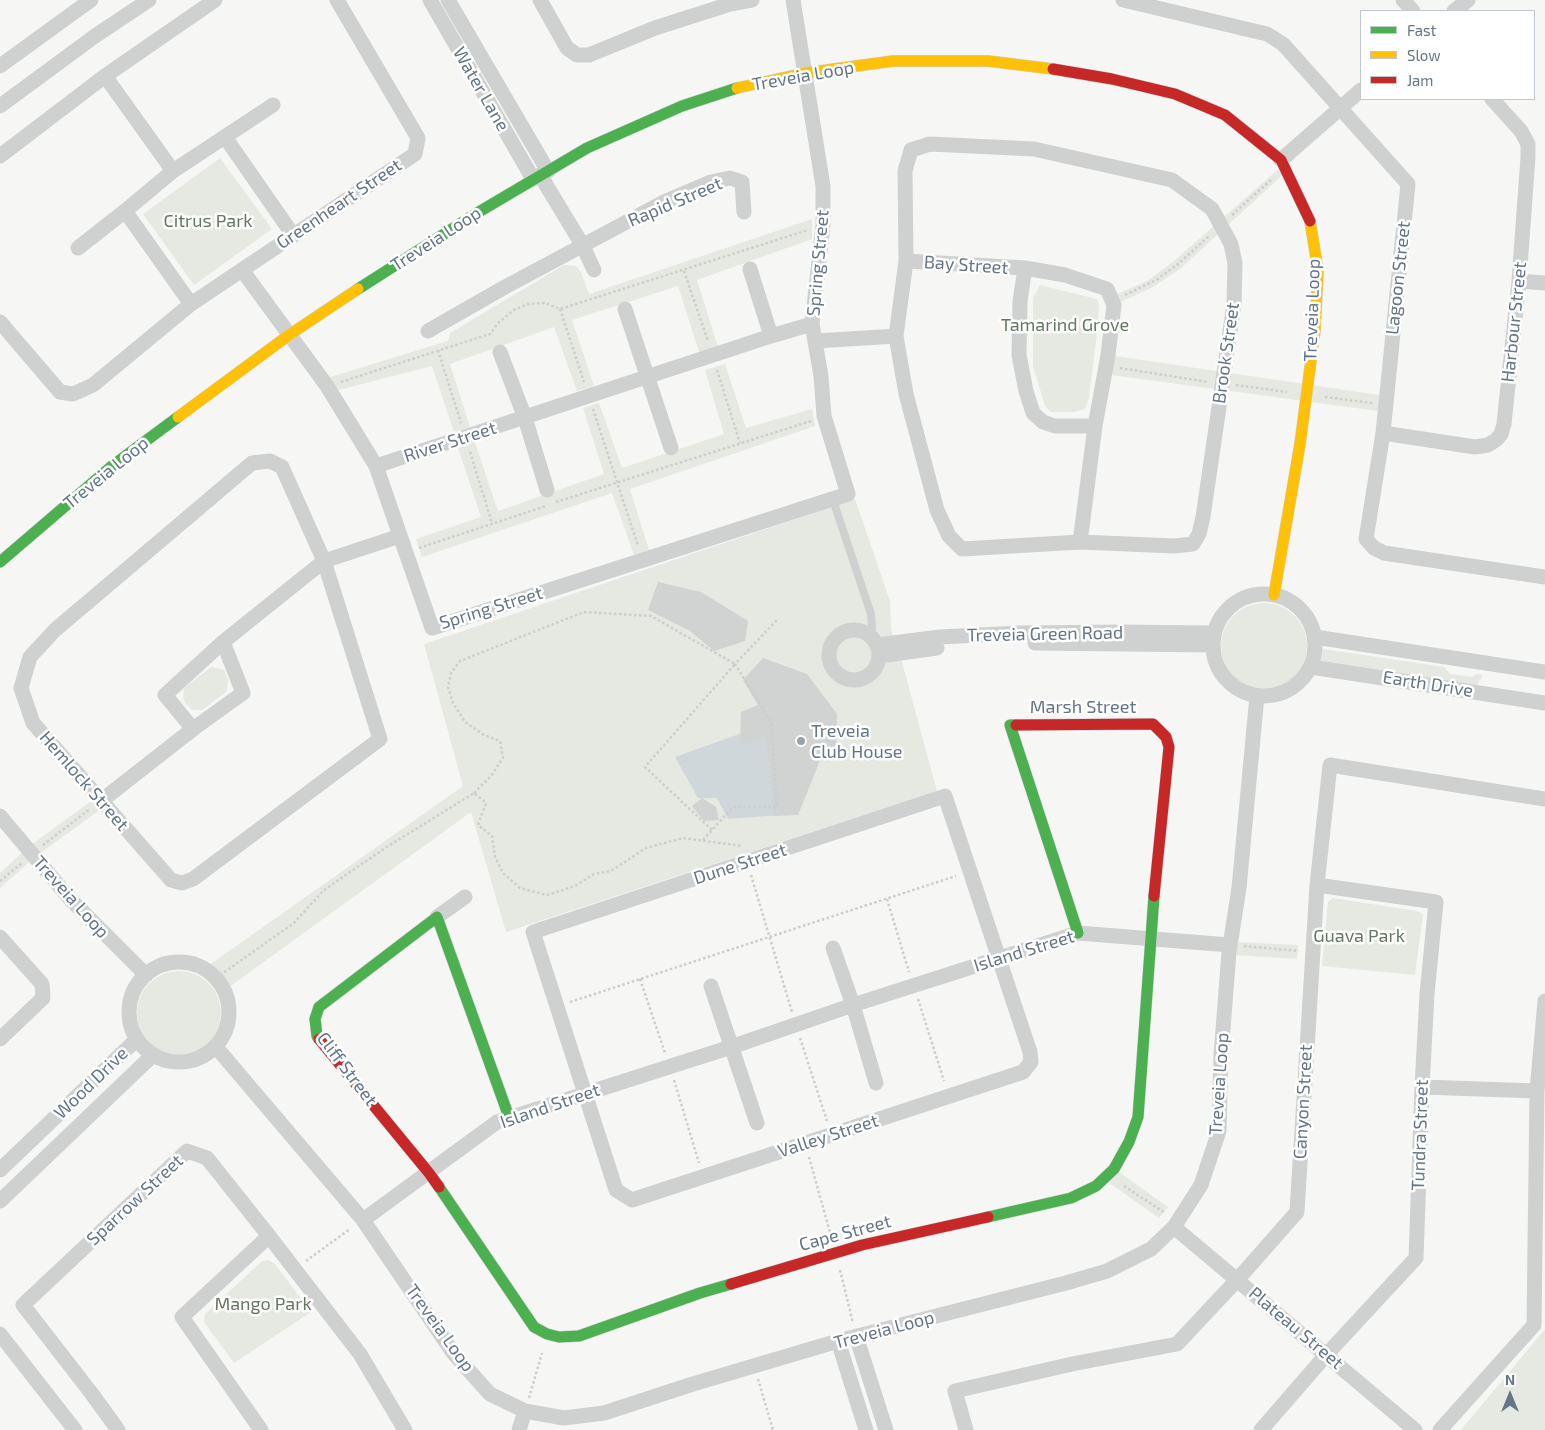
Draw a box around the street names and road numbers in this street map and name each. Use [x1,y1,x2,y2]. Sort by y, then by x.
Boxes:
street label: Water Lane [448,43,514,135]
street label: Treveia Loop [750,56,856,96]
street label: Greenheart Street [272,154,406,254]
street label: Rapid Street [625,172,725,232]
street label: Treveia Loop [387,202,485,276]
street label: Spring Street [803,209,833,317]
street label: Lagoon Street [1381,220,1415,336]
street label: Bay Street [923,251,1009,279]
street label: Treveia Loop [1299,258,1325,362]
street label: Harbour Street [1497,261,1531,383]
street label: Brook Street [1208,301,1244,405]
street label: River Street [401,417,499,467]
street label: Treveia Loop [59,432,153,514]
street label: Spring Street [437,582,545,634]
street label: Treveia Green Road [967,622,1123,646]
street label: Earth Drive [1381,666,1475,702]
street label: Marsh Street [1030,696,1136,718]
street label: Hemlock Street [35,727,133,835]
street label: Dune Street [691,839,789,889]
street label: Treveia Loop [29,852,113,942]
street label: Island Street [971,925,1077,977]
street label: Cliff Street [312,1028,382,1110]
street label: Treveia Loop [1205,1032,1233,1136]
street label: Wood Drive [50,1042,132,1124]
street label: Canyon Street [1289,1044,1317,1160]
street label: Island Street [497,1079,603,1133]
street label: Tundra Street [1407,1079,1433,1191]
street label: Valley Street [775,1110,881,1162]
street label: Sparrow Street [82,1150,188,1250]
street label: Cape Street [797,1210,893,1256]
street label: Treveia Loop [401,1280,479,1376]
street label: Plateau Street [1244,1282,1348,1374]
street label: Treveia Loop [831,1306,937,1354]

